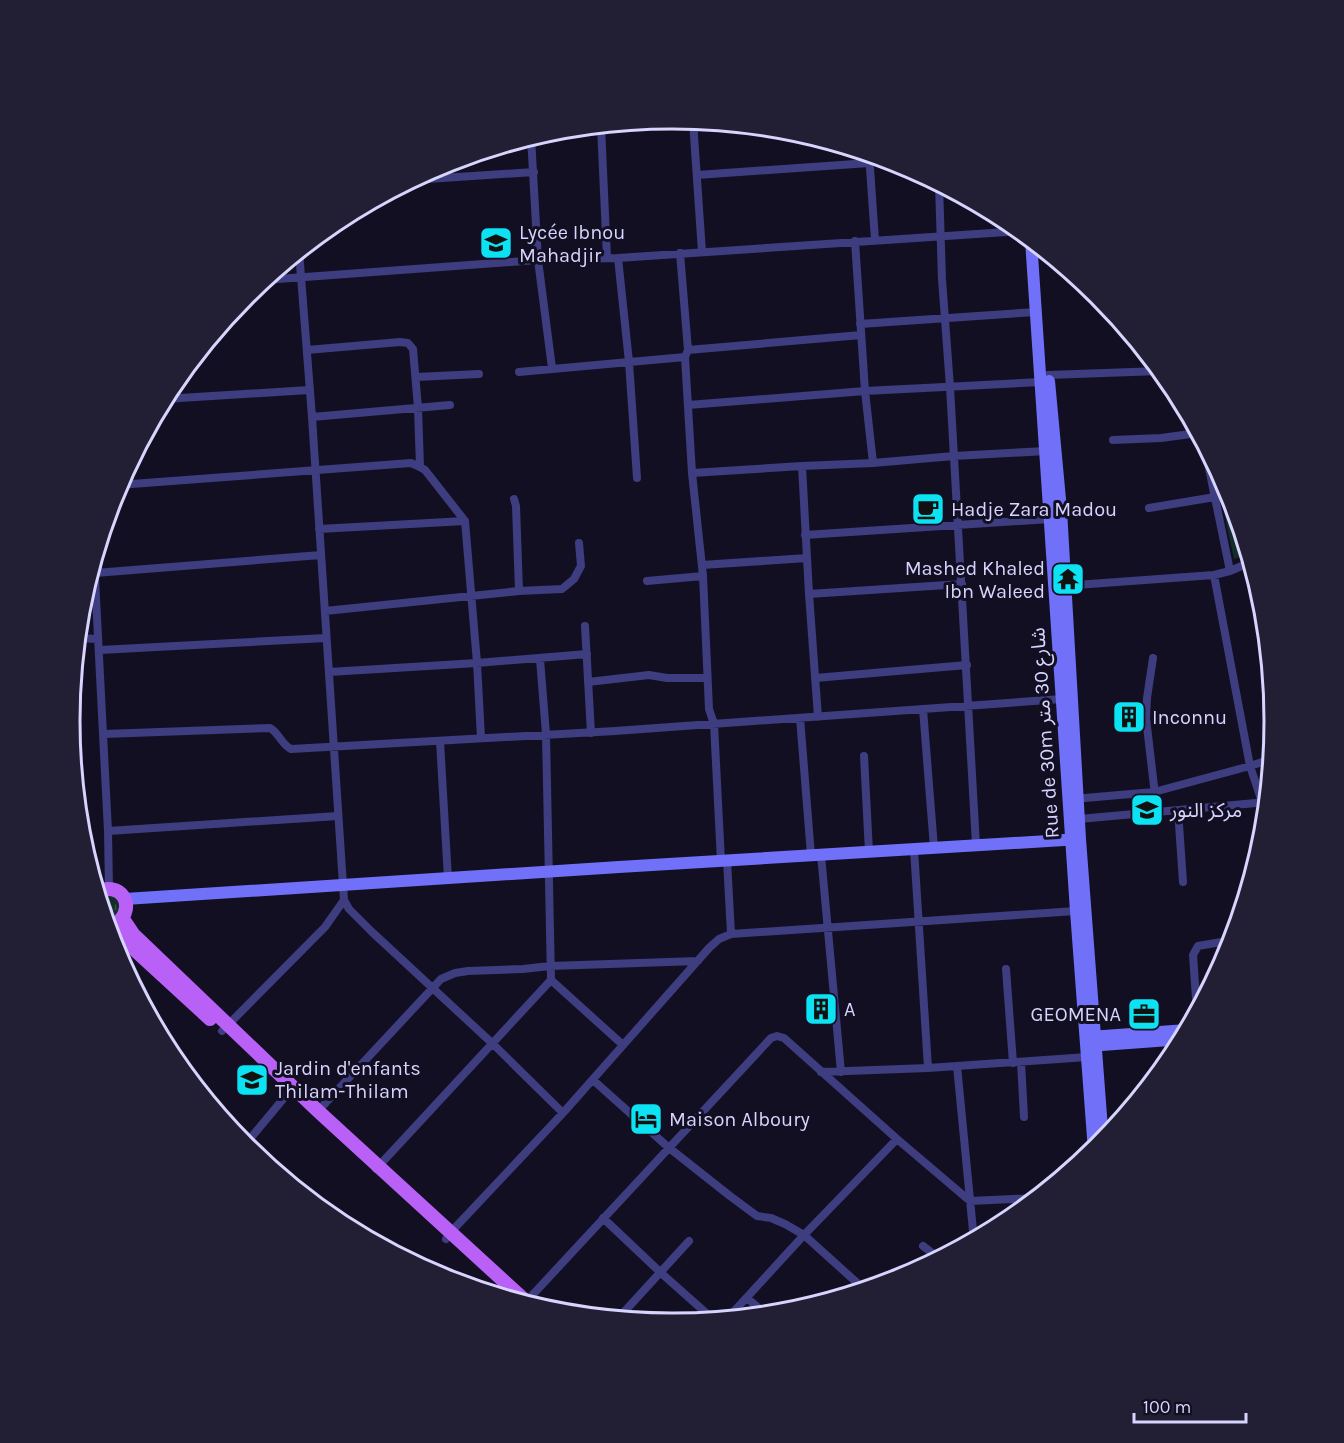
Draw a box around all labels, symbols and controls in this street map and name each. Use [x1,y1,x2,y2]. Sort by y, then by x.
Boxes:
place label: Lycée Ibnou Mahadjir [519,221,625,267]
school or university icon: Lycée Ibnou Mahadjir [478,225,514,261]
cafe icon: Hadje Zara Madou [910,491,946,527]
place label: Hadje Zara Madou [951,498,1117,521]
place label: Mashed Khaled Ibn Waleed [905,557,1045,603]
temple icon: Mashed Khaled Ibn Waleed [1050,561,1086,597]
street label: Rue de 30m شارع 30 متر [1026,627,1067,839]
building icon: Inconnu [1111,699,1147,735]
place label: Inconnu [1152,706,1227,729]
school or university icon: مركز النور [1129,792,1165,828]
place label: مركز النور [1169,799,1242,822]
building icon: A [803,991,839,1027]
office icon: GEOMENA [1126,996,1162,1032]
place label: A [844,998,856,1021]
place label: GEOMENA [1031,1003,1121,1026]
place label: Jardin d'enfants Thilam-Thilam [275,1057,421,1103]
school or university icon: Jardin d'enfants Thilam-Thilam [234,1062,270,1098]
hotel icon: Maison Alboury [628,1101,664,1137]
place label: Maison Alboury [669,1108,810,1131]
scale bar [1134,1386,1246,1424]
text: 100 m [1143,1396,1191,1418]

